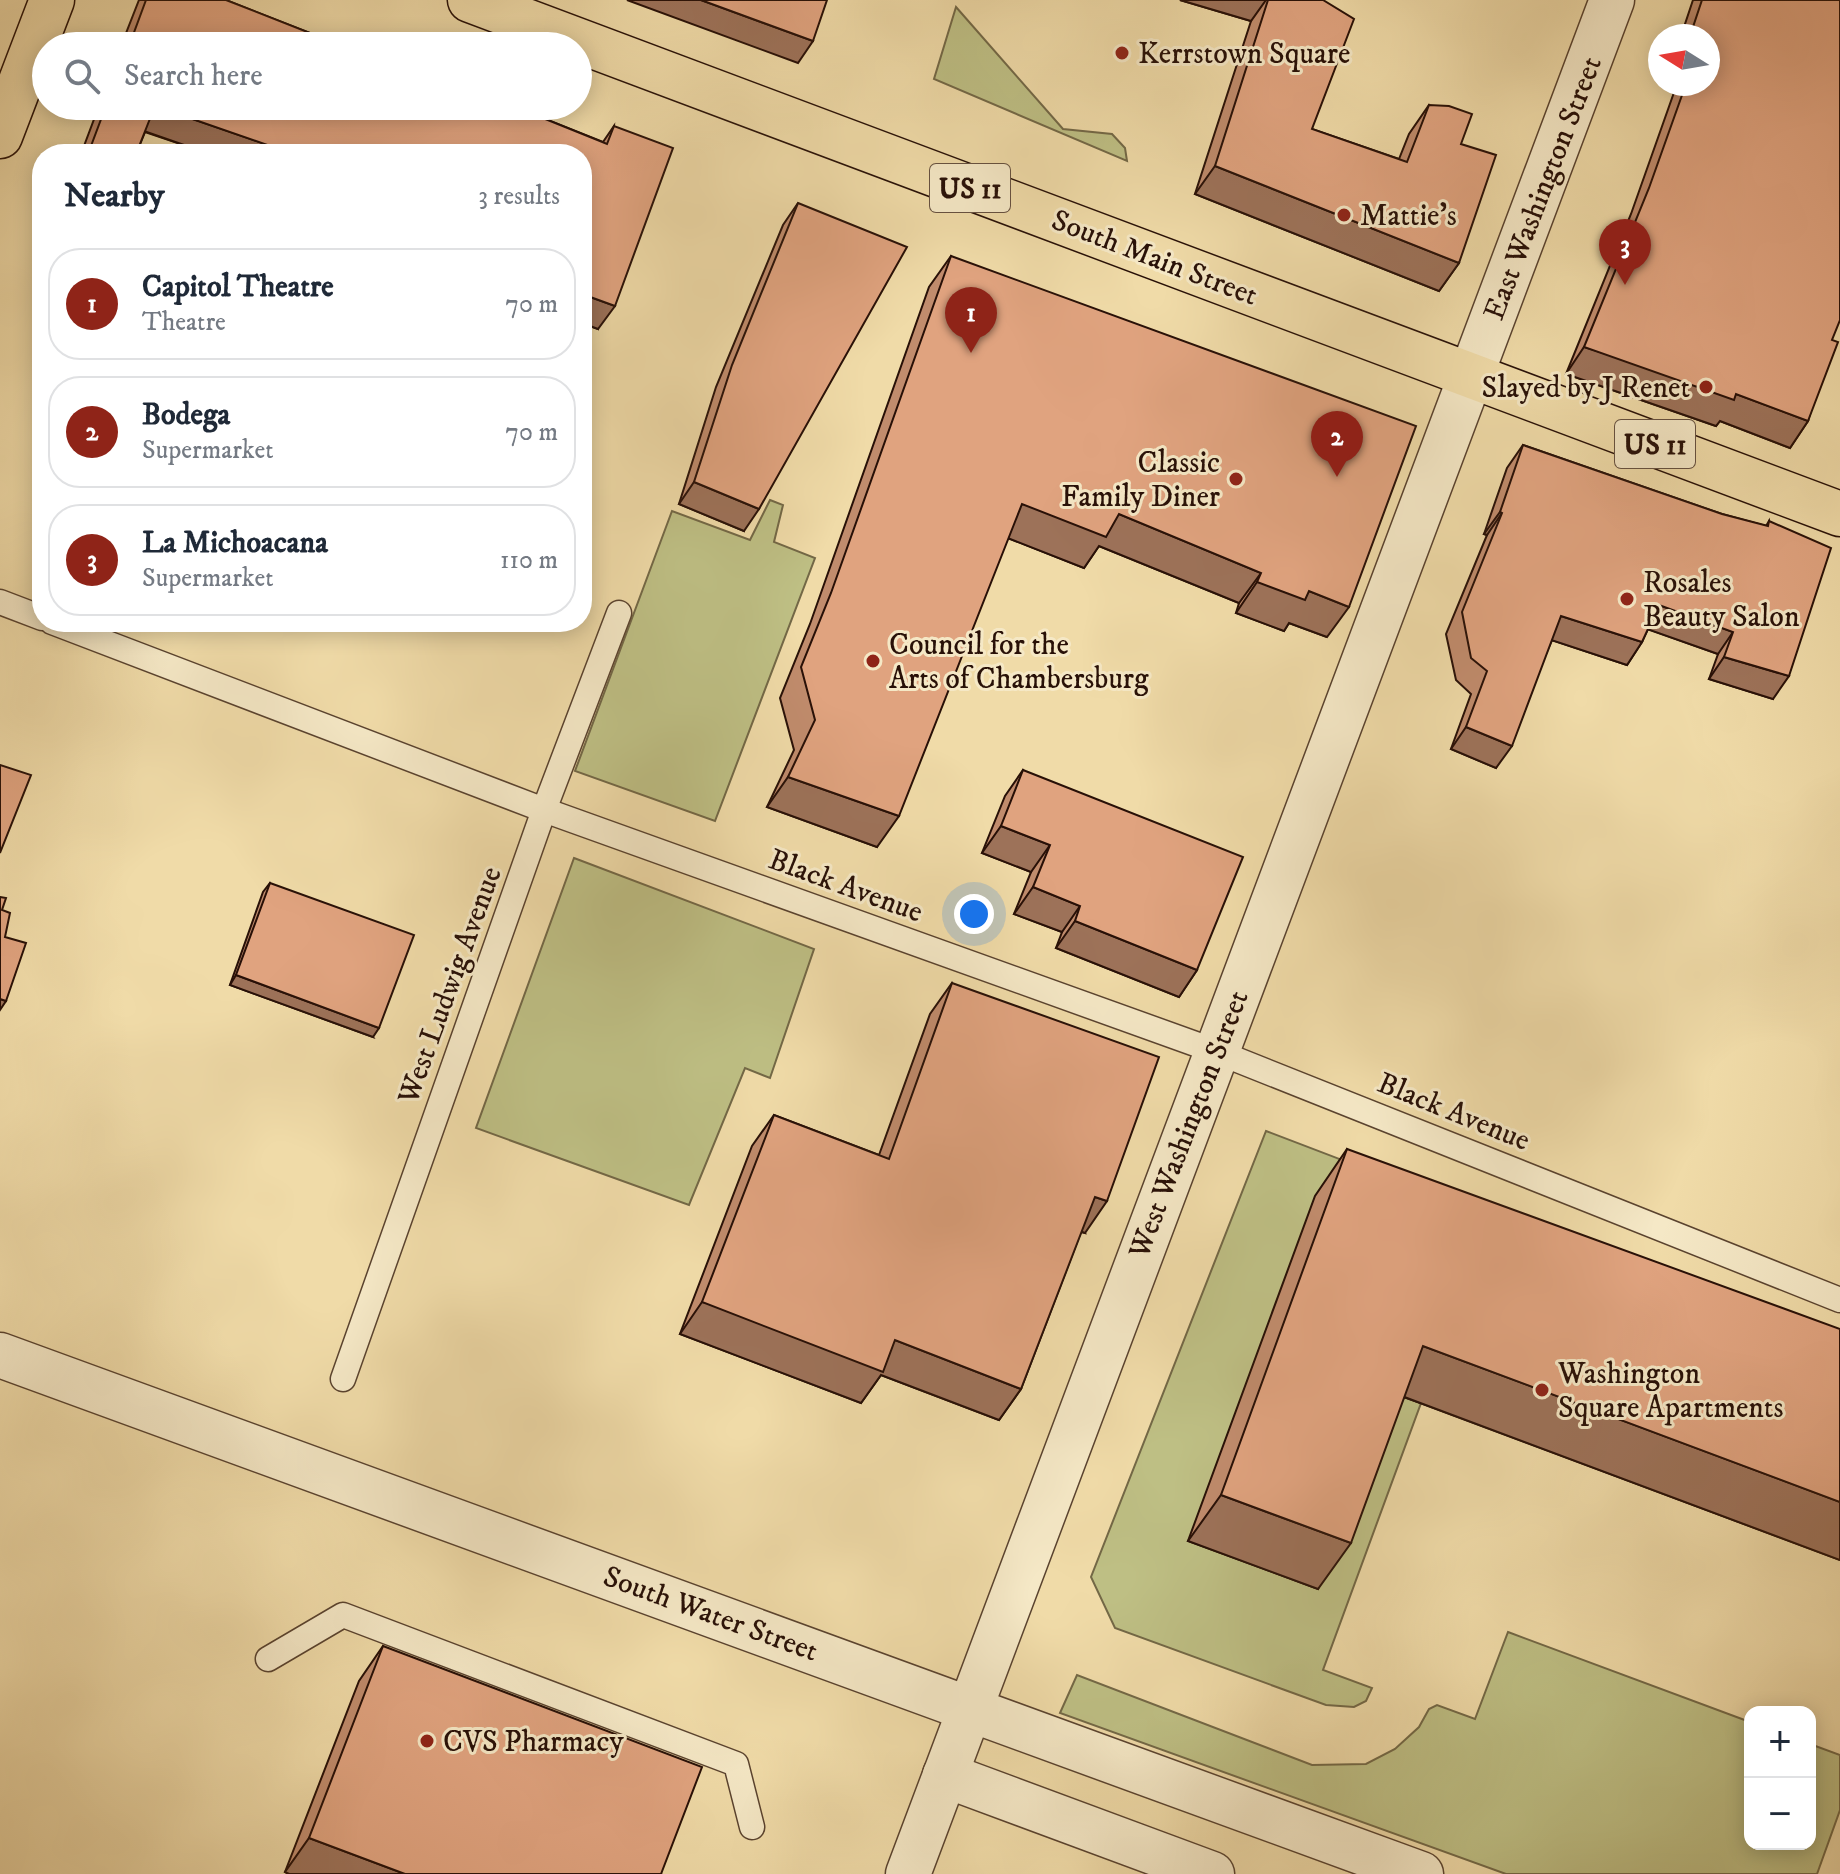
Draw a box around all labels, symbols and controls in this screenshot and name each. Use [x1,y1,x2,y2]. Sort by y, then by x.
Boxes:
north arrow [1648,24,1720,96]
search box [32,32,592,120]
place label: Kerrstown Square [1138,36,1350,73]
marker: Kerrstown Square [1113,44,1131,62]
street label: East Washington Street [1476,51,1611,326]
icon: search [60,54,104,98]
text: Search here [124,58,263,95]
road number: US 11 [930,164,1010,212]
text: Nearby [64,175,165,217]
text: 3 results [478,180,560,213]
place label: Mattie's [1360,198,1457,235]
street label: South Main Street [1046,202,1263,315]
marker: Mattie's [1335,206,1353,224]
pin: 3 [1599,219,1651,285]
text: Capitol Theatre [142,269,334,306]
pin: 1 [945,287,997,353]
text: 1 [87,288,97,321]
text: 70 m [505,288,558,321]
text: Theatre [142,306,226,339]
place label: Slayed by J Renet [1482,370,1690,407]
marker: Slayed by J Renet [1697,378,1715,396]
text: Bodega [142,397,230,434]
pin: 2 [1311,411,1363,477]
text: 2 [86,416,98,449]
text: 70 m [505,416,558,449]
road number: US 11 [1615,420,1695,468]
text: Supermarket [142,434,274,467]
place label: Classic Family Diner [1061,445,1220,516]
marker: Classic Family Diner [1227,470,1245,488]
text: La Michoacana [142,525,328,562]
text: 3 [87,544,97,577]
text: 110 m [500,544,558,577]
text: Supermarket [142,562,274,595]
place label: Rosales Beauty Salon [1643,565,1800,636]
marker: Rosales Beauty Salon [1618,590,1636,608]
place label: Council for the Arts of Chambersburg [889,627,1149,698]
marker: Council for the Arts of Chambersburg [864,652,882,670]
street label: Black Avenue [763,841,928,931]
street label: West Ludwig Avenue [390,862,511,1110]
your location [954,894,994,934]
street label: West Washington Street [1121,985,1258,1265]
street label: Black Avenue [1372,1065,1535,1160]
place label: Washington Square Apartments [1557,1356,1784,1427]
marker: Washington Square Apartments [1533,1381,1551,1399]
street label: South Water Street [598,1558,823,1670]
map controls [1744,1706,1816,1850]
button: + [1744,1706,1816,1778]
place label: CVS Pharmacy [443,1724,624,1761]
marker: CVS Pharmacy [418,1732,436,1750]
button: − [1744,1778,1816,1850]

